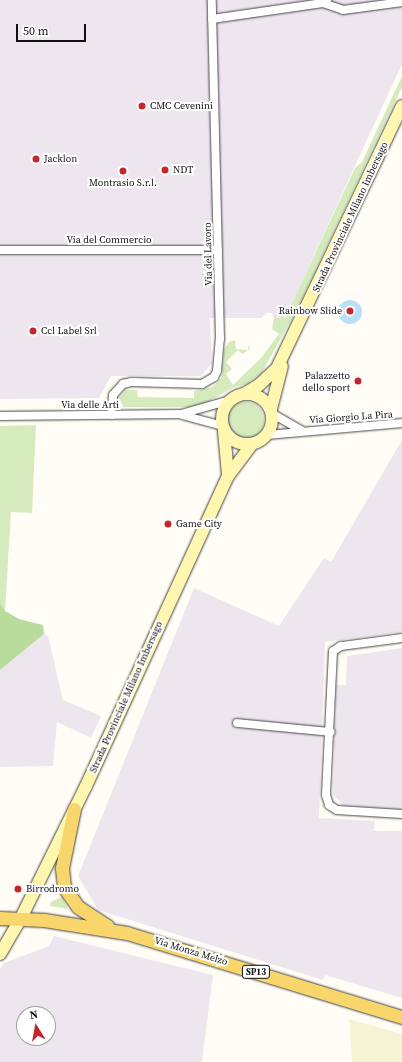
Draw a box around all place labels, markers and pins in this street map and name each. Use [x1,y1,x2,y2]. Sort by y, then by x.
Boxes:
place label: CMC Cevenini [150,100,213,112]
marker: CMC Cevenini [137,101,147,111]
place label: Jacklon [44,153,77,165]
marker: Jacklon [31,154,41,164]
place label: NDT [173,164,193,176]
marker: NDT [160,165,170,175]
marker: Montrasio S.r.l. [118,166,128,176]
place label: Montrasio S.r.l. [89,177,157,189]
place label: Rainbow Slide [278,305,342,317]
marker: Rainbow Slide [345,306,355,316]
place label: Ccl Label Srl [41,325,97,337]
marker: Ccl Label Srl [28,326,38,336]
place label: Palazzetto dello sport [302,369,350,392]
marker: Palazzetto dello sport [353,376,363,386]
place label: Game City [176,518,222,530]
marker: Game City [163,519,173,529]
place label: Birrodromo [26,883,79,895]
marker: Birrodromo [13,884,23,894]

